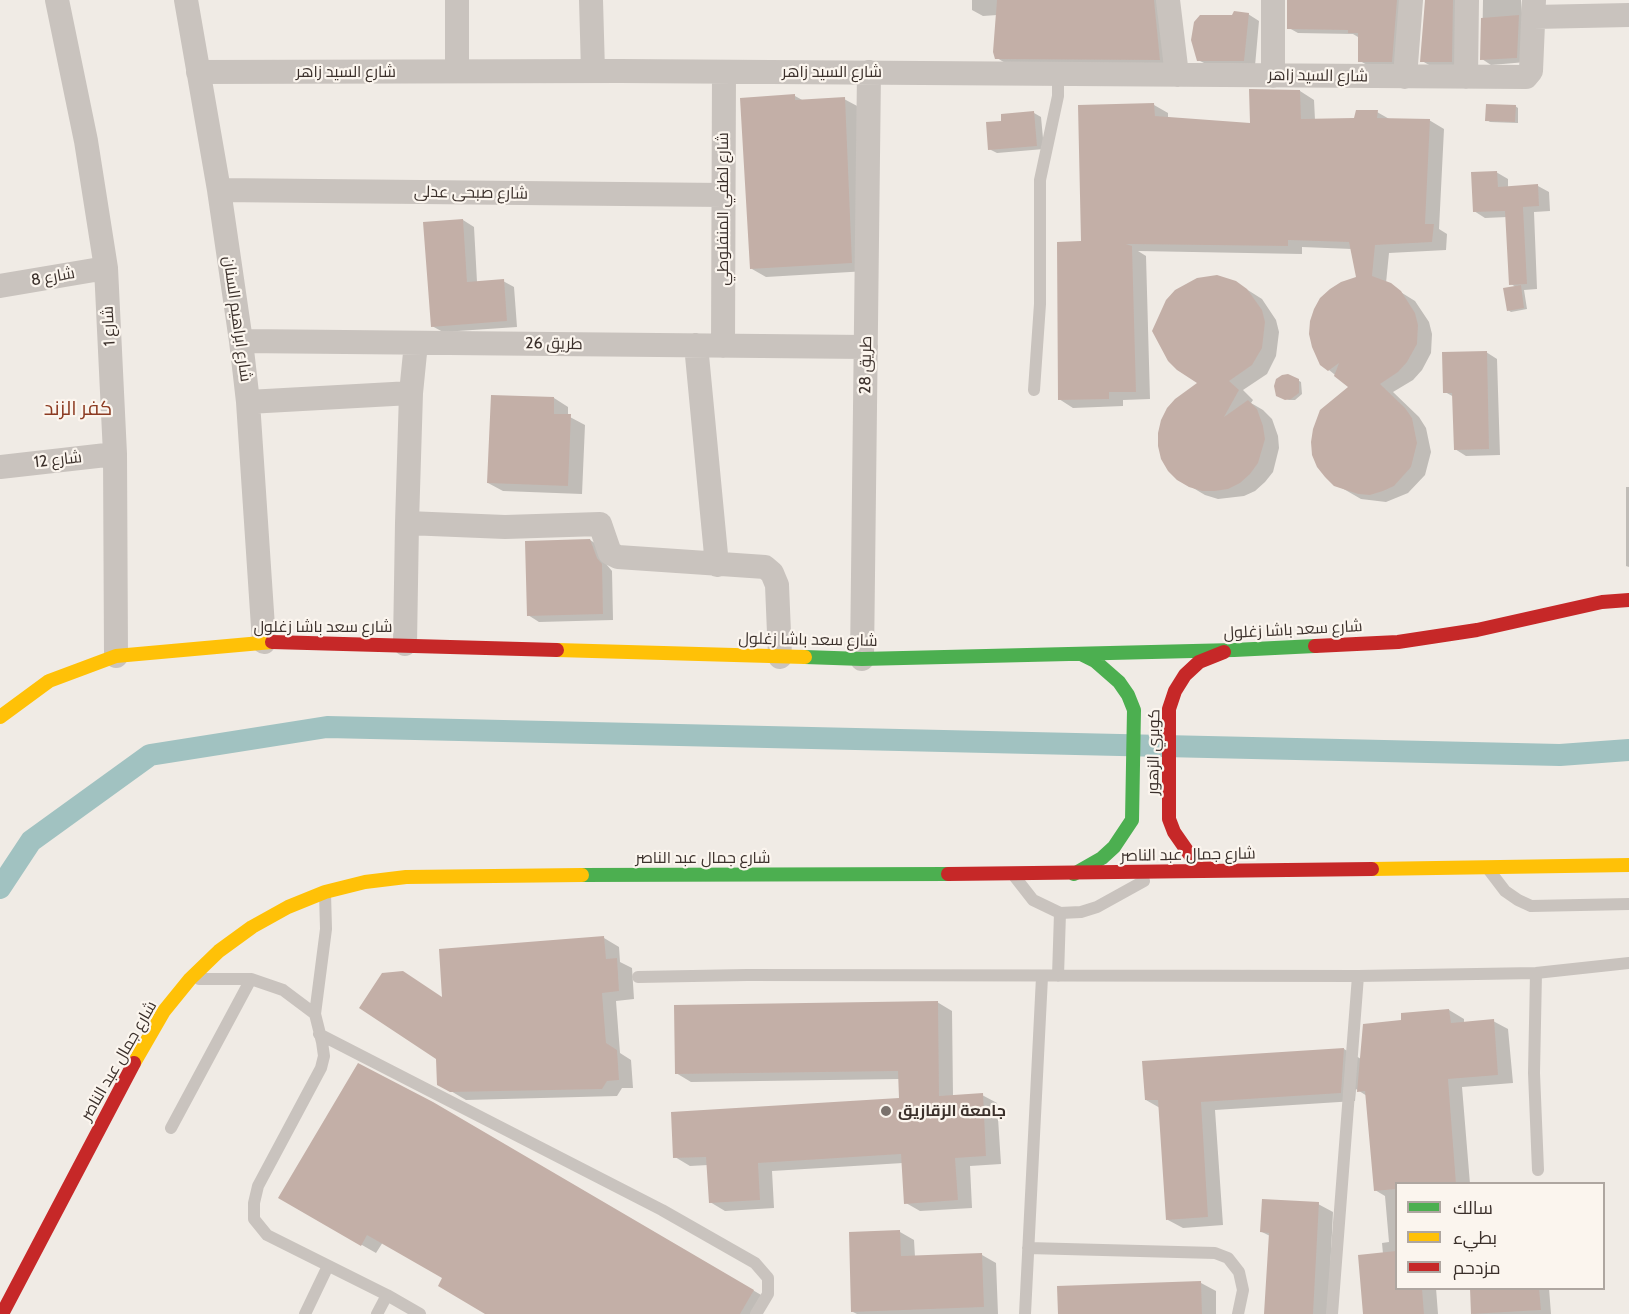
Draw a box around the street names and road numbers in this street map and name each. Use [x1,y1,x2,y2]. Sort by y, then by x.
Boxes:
street label: شارع السيد زاهر [296,62,396,82]
street label: شارع السيد زاهر [782,62,882,82]
street label: شارع السيد زاهر [1268,66,1368,86]
street label: شارع لطفي المنفلوطي [713,132,733,286]
street label: شارع صبحى عدلى [414,182,528,204]
street label: شارع ابراهيم السنان [219,255,255,383]
street label: شارع 8 [30,264,76,290]
street label: شارع 1 [98,306,120,346]
street label: طريق 26 [525,334,583,354]
street label: طريق 28 [856,336,876,394]
street label: شارع 12 [33,448,83,472]
street label: شارع سعد باشا زغلول [253,617,393,637]
street label: شارع سعد باشا زغلول [1223,617,1363,643]
street label: شارع سعد باشا زغلول [738,629,878,651]
street label: كوبري الزهور [1144,709,1164,795]
street label: شارع جمال عبد الناصر [1120,844,1256,866]
street label: شارع جمال عبد الناصر [635,848,771,868]
street label: شارع جمال عبد الناصر [77,998,161,1124]

